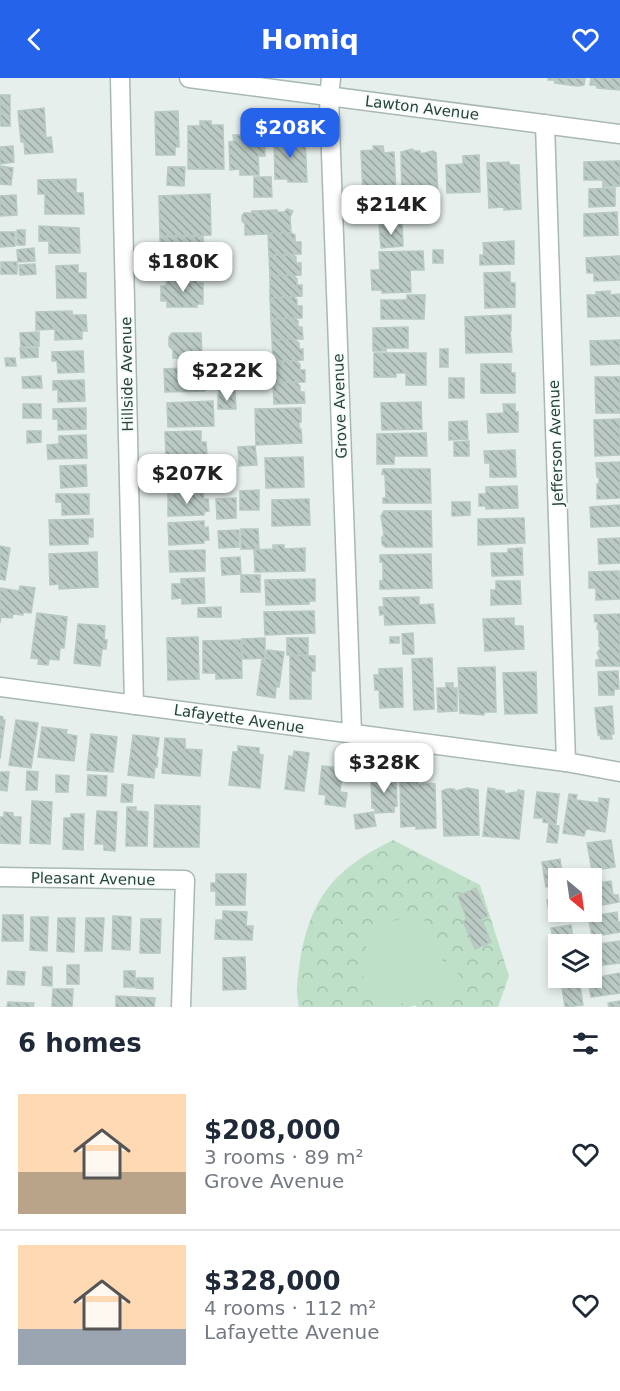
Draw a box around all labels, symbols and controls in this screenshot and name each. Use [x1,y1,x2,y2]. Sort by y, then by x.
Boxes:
icon: back [18,23,51,56]
icon: heart [569,23,602,56]
text: Homiq [261,24,359,55]
street label: Lawton Avenue [364,92,480,124]
pin: $208K [248,108,332,159]
text: $208K [254,115,326,139]
pin: $214K [349,185,433,236]
text: $214K [355,192,427,216]
pin: $180K [141,242,225,293]
text: $180K [147,249,219,273]
street label: Hillside Avenue [117,316,137,432]
pin: $222K [185,351,269,402]
street label: Grove Avenue [329,353,351,459]
text: $222K [191,358,263,382]
street label: Jefferson Avenue [545,380,567,507]
pin: $207K [145,454,229,505]
text: $207K [151,461,223,485]
street label: Lafayette Avenue [173,701,305,737]
pin: $328K [342,743,426,794]
text: $328K [348,750,420,774]
north arrow [548,868,602,922]
map controls [548,868,602,988]
street label: Pleasant Avenue [31,869,155,889]
button: layers [548,934,602,988]
icon: filters [569,1027,602,1060]
text: 6 homes [18,1028,142,1058]
text: $208,000 [204,1115,341,1145]
icon: home [66,1118,138,1190]
icon: heart [569,1138,602,1171]
text: 3 rooms · 89 m² [204,1145,364,1169]
text: Grove Avenue [204,1169,344,1193]
text: $328,000 [204,1266,341,1296]
icon: home [66,1269,138,1341]
icon: heart [569,1289,602,1322]
text: 4 rooms · 112 m² [204,1296,376,1320]
text: Lafayette Avenue [204,1320,380,1344]

